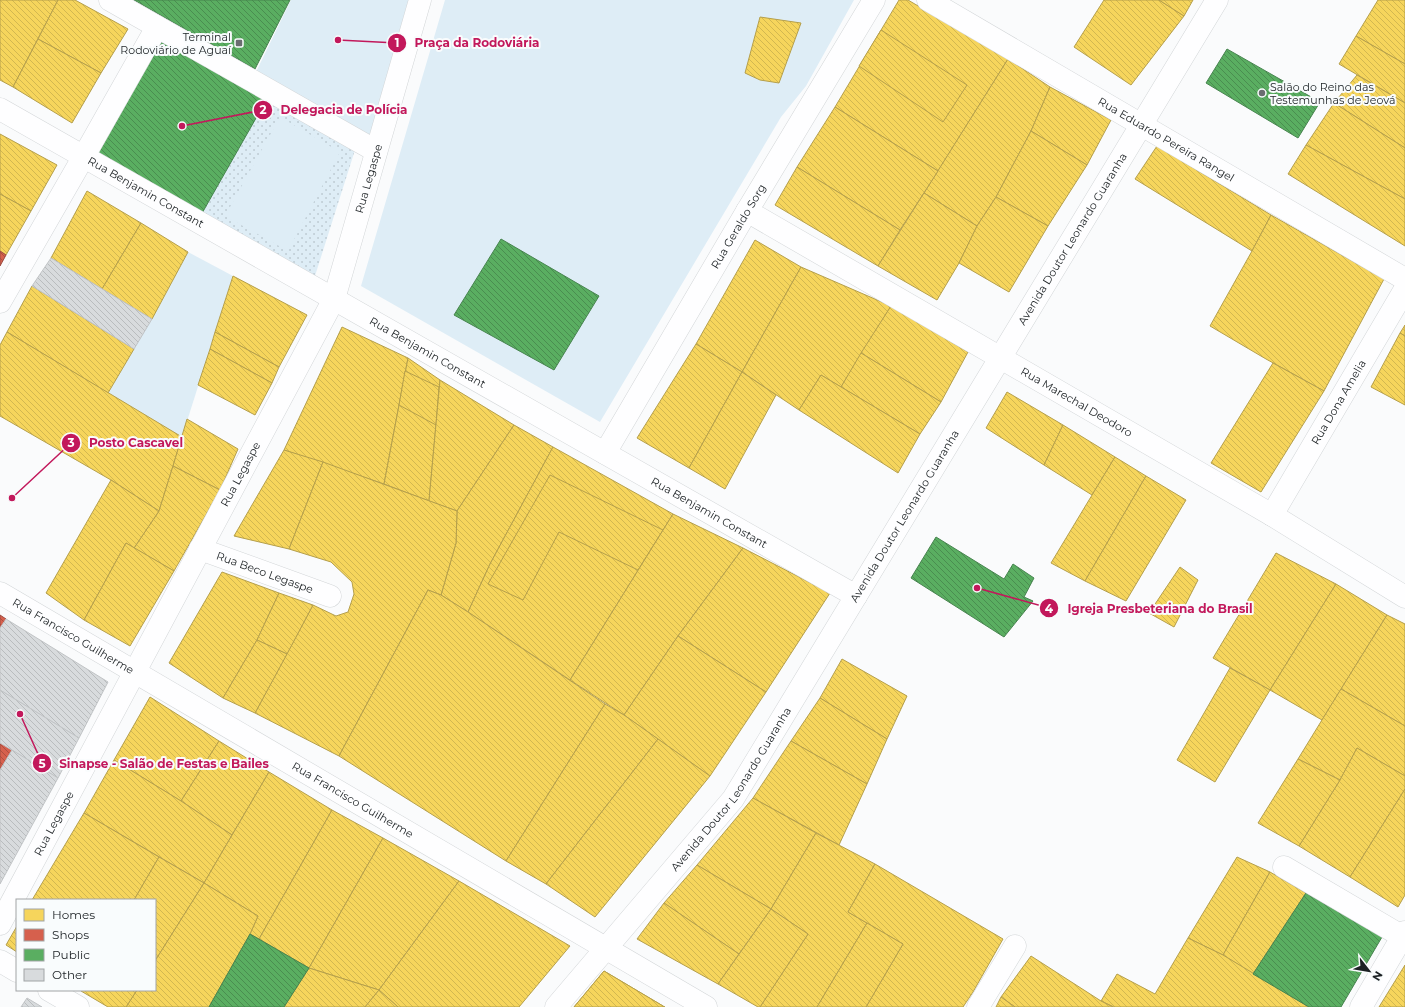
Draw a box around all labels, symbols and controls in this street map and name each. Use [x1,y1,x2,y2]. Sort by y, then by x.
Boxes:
place label: Terminal Rodoviário de Aguaí [120,30,232,57]
callout: Praça da Rodoviária [387,31,548,55]
text: 1 [395,35,399,50]
text: Praça da Rodoviária [415,35,539,50]
marker: Terminal Rodoviário de Aguaí [234,38,244,48]
place label: Salão do Reino das Testemunhas de Jeová [1270,80,1395,107]
marker: Salão do Reino das Testemunhas de Jeová [1257,88,1267,98]
street label: Rua Eduardo Pereira Rangel [1096,94,1237,185]
callout: Delegacia de Polícia [253,98,416,122]
text: 2 [259,102,267,117]
text: Delegacia de Polícia [280,102,408,117]
street label: Rua Legaspe [352,142,385,215]
street label: Avenida Doutor Leonardo Guaranha [1015,150,1130,328]
street label: Rua Benjamin Constant [85,153,207,231]
street label: Rua Geraldo Sorg [708,181,769,271]
street label: Rua Benjamin Constant [367,314,489,391]
street label: Rua Dona Amelia [1308,357,1369,447]
street label: Rua Marechal Deodoro [1018,364,1135,440]
street label: Avenida Doutor Leonardo Guaranha [847,427,962,605]
callout: Posto Cascavel [61,431,191,455]
text: 3 [66,435,75,450]
text: Posto Cascavel [89,435,183,450]
street label: Rua Legaspe [217,439,264,509]
street label: Rua Benjamin Constant [649,474,770,551]
street label: Rua Beco Legaspe [214,548,316,597]
street label: Rua Francisco Guilherme [10,595,137,677]
callout: Igreja Presbeteriana do Brasil [1039,596,1260,620]
text: 4 [1045,601,1054,616]
text: Igreja Presbeteriana do Brasil [1067,601,1253,616]
street label: Avenida Doutor Leonardo Guaranha [668,704,794,874]
callout: Sinapse - Salão de Festas e Bailes [32,751,277,775]
text: 5 [38,756,46,771]
text: Sinapse - Salão de Festas e Bailes [59,756,269,771]
street label: Rua Francisco Guilherme [290,759,416,841]
street label: Rua Legaspe [31,788,77,858]
legend [16,899,156,991]
text: Homes [52,907,95,922]
text: Shops [52,927,89,942]
text: Public [52,947,90,962]
north arrow [1349,951,1389,991]
text: Other [52,967,87,982]
text: N [1369,969,1386,984]

